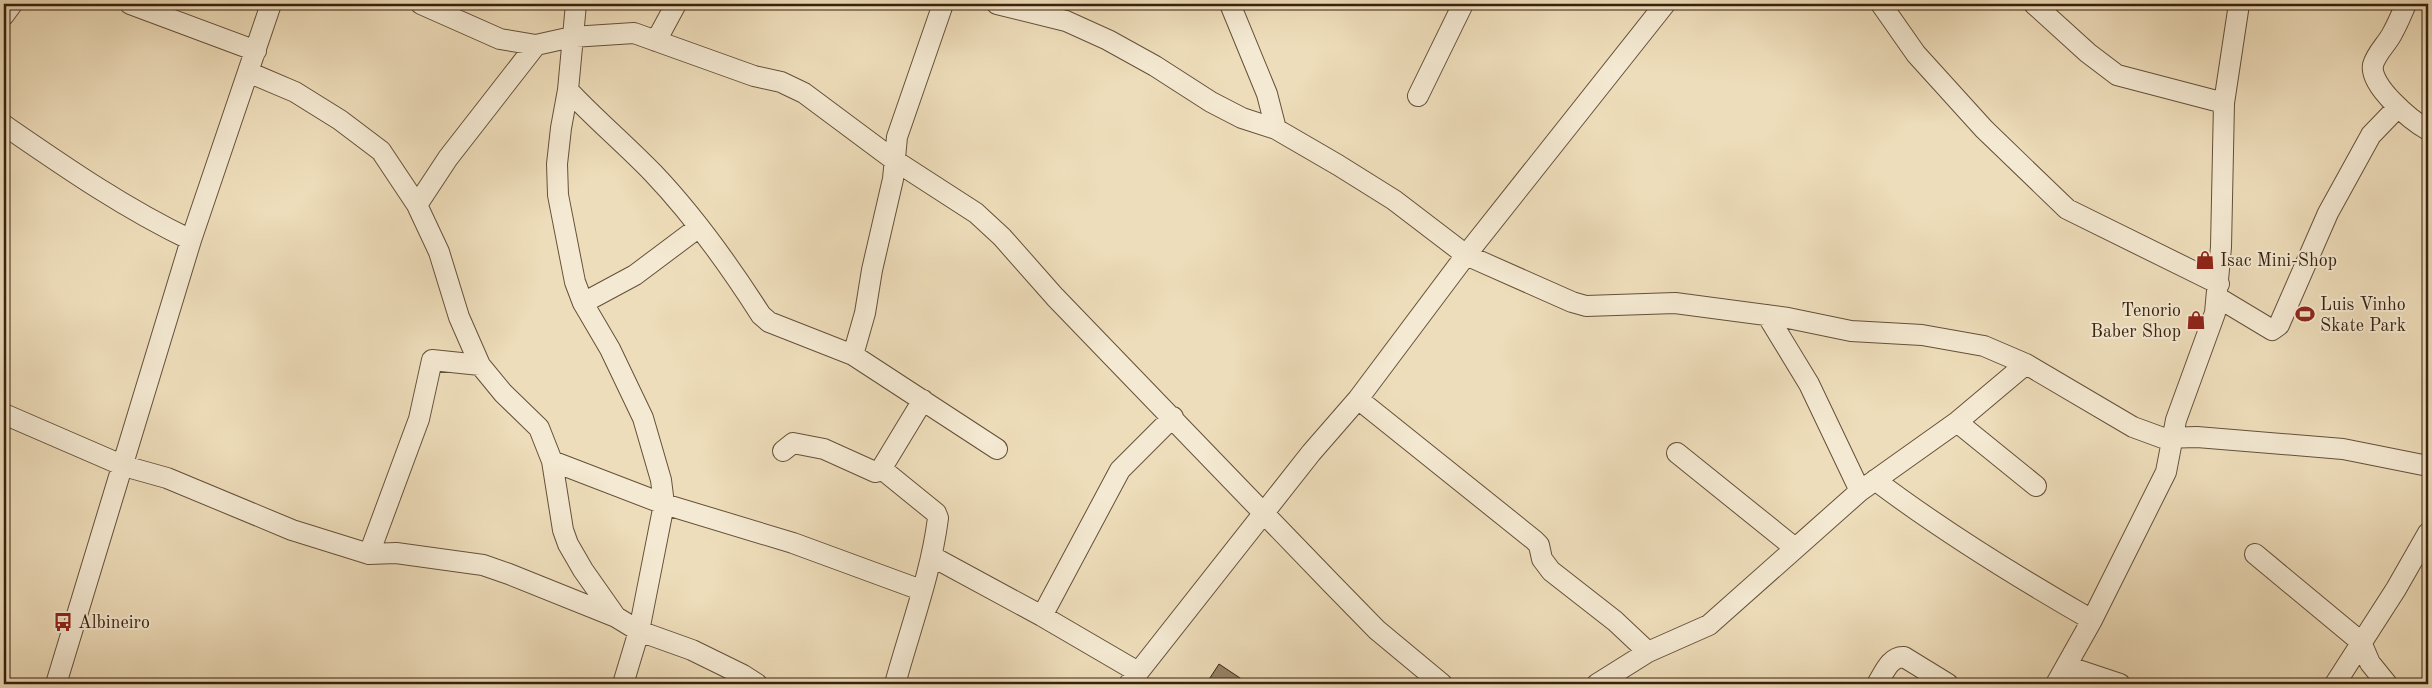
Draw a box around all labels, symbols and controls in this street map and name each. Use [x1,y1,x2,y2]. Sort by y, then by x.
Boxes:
shop icon: Isac Mini-Shop [2194,249,2216,271]
place label: Isac Mini-Shop [2220,252,2337,270]
place label: Luis Vinho Skate Park [2320,296,2406,335]
place label: Tenorio Baber Shop [2091,302,2181,341]
sports icon: Luis Vinho Skate Park [2294,303,2316,325]
shop icon: Tenorio Baber Shop [2185,309,2207,331]
bus stop icon: Albineiro [52,611,74,633]
place label: Albineiro [78,614,150,632]

